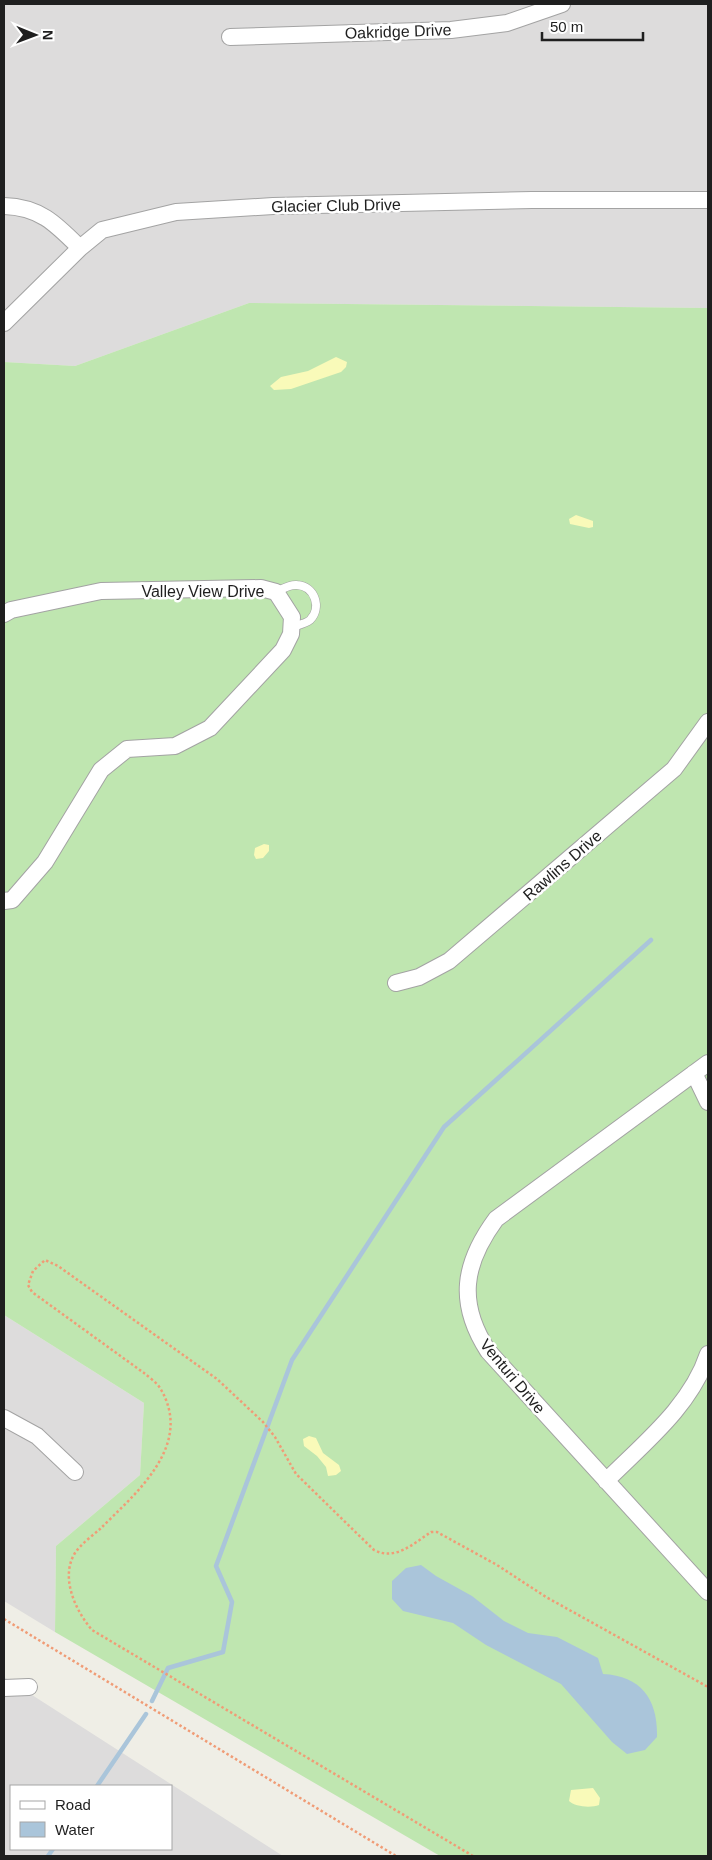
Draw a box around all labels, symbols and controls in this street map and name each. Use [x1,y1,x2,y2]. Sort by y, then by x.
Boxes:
north arrow [10,10,60,60]
scale bar [542,10,643,42]
text: 50 m [550,18,583,35]
street label: Oakridge Drive [344,21,452,42]
text: N [40,30,56,40]
street label: Glacier Club Drive [271,196,401,215]
street label: Valley View Drive [141,583,265,600]
street label: Rawlins Drive [520,827,605,904]
street label: Venturi Drive [477,1336,549,1417]
legend [10,1785,172,1850]
text: Road [55,1796,91,1813]
text: Water [55,1821,94,1838]

